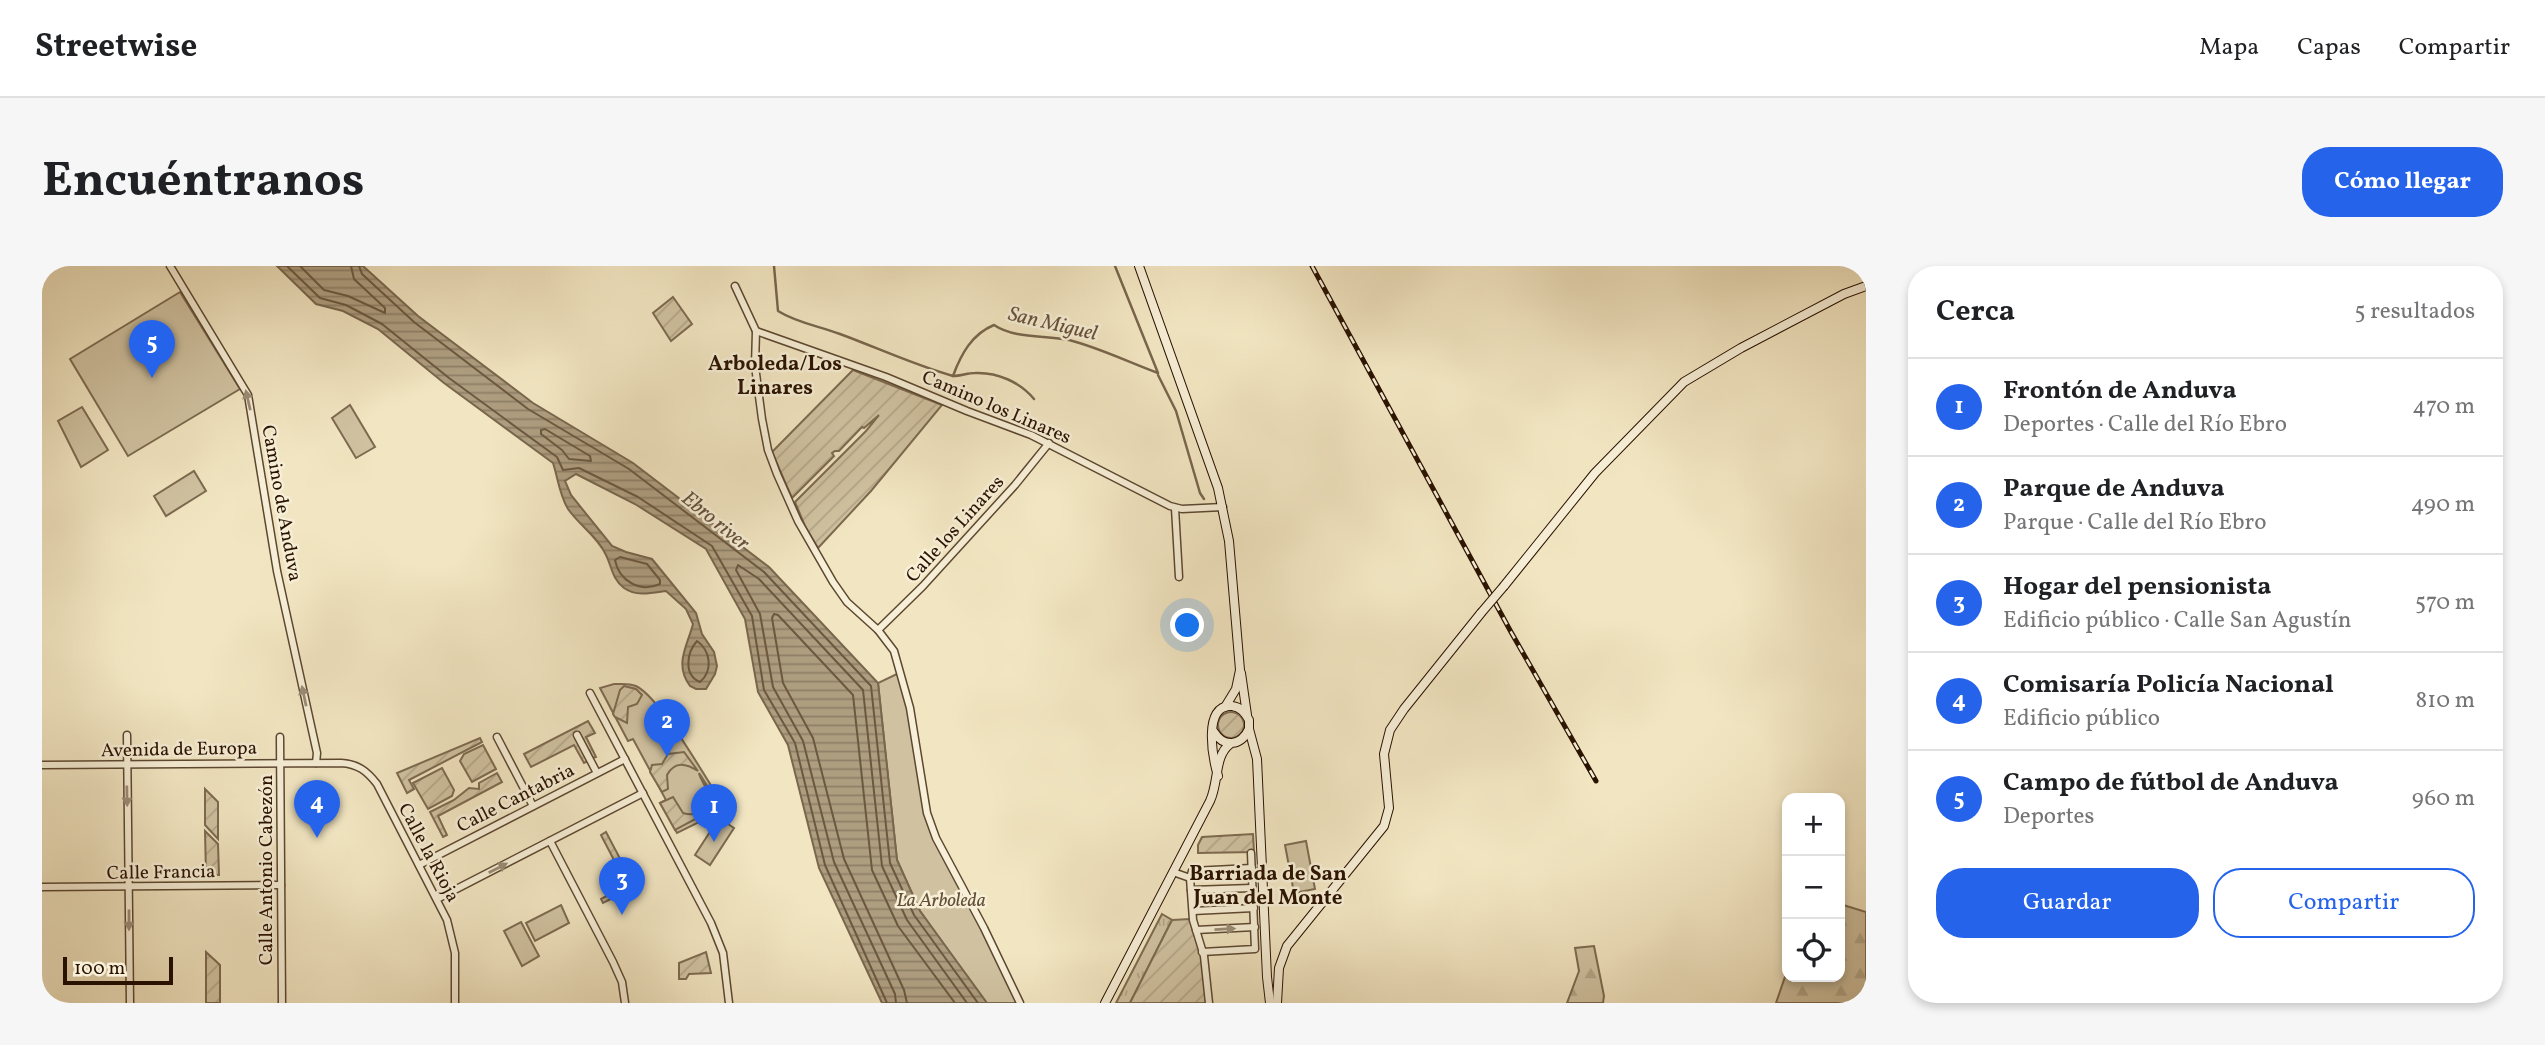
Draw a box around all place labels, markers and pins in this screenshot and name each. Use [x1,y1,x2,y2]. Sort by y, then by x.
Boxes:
pin: 5 [129,320,175,378]
pin: 2 [644,699,690,757]
pin: 4 [294,780,340,838]
pin: 1 [691,784,737,842]
pin: 3 [599,857,645,915]

